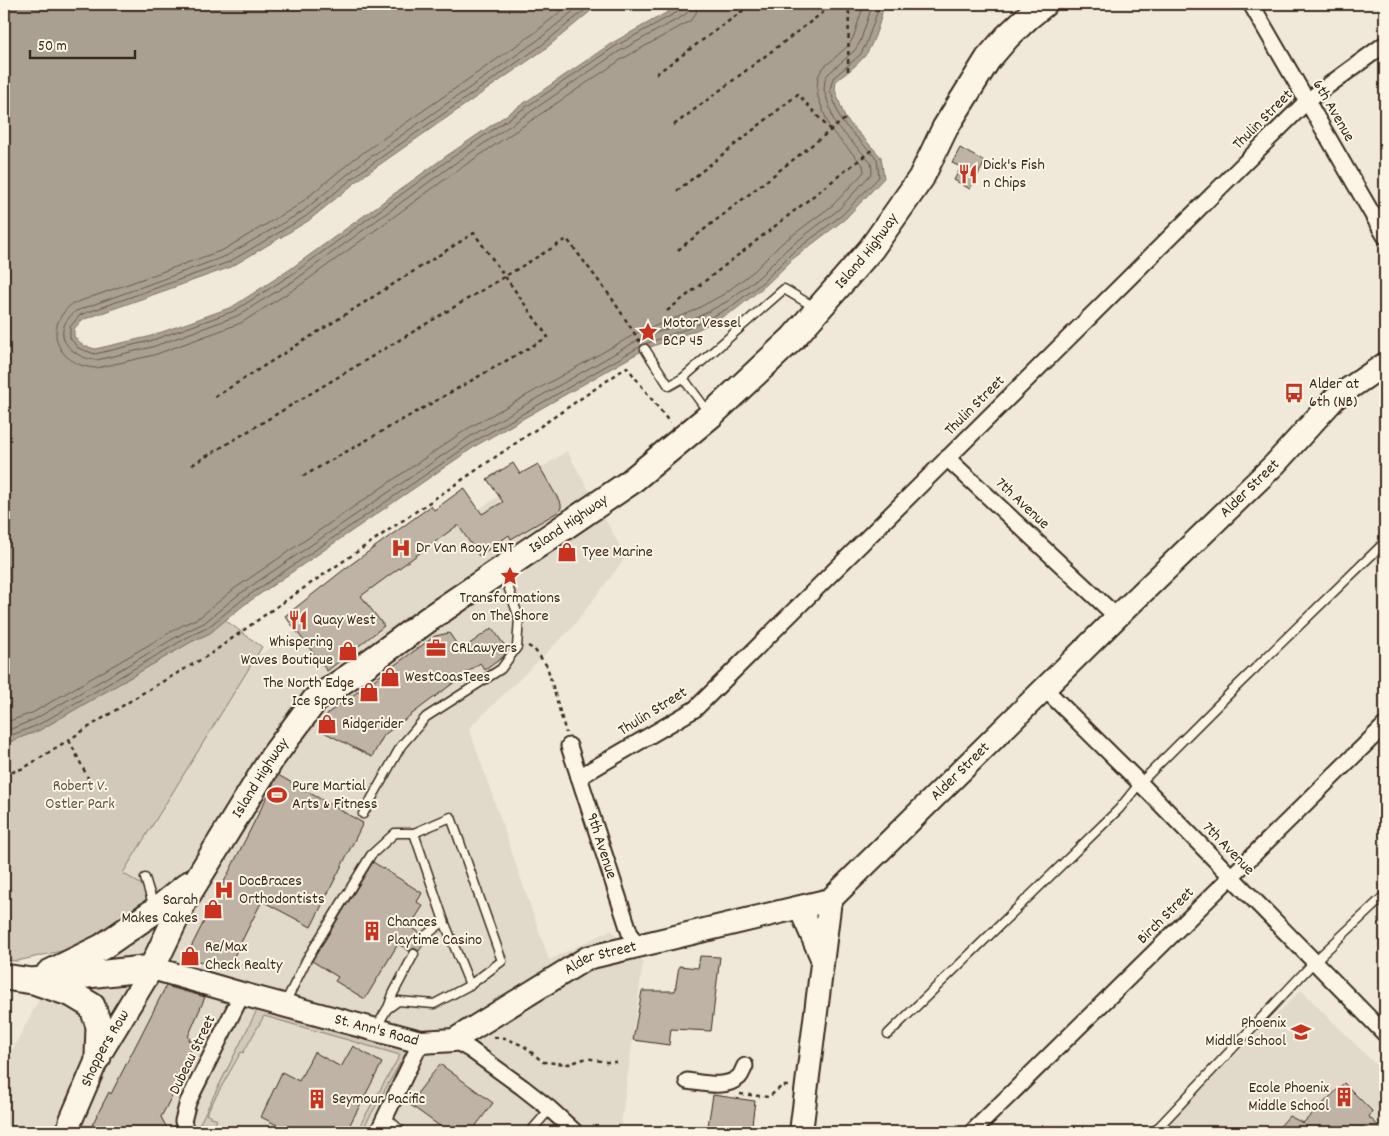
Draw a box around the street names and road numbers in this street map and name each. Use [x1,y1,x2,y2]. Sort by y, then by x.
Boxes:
street label: 6th Avenue [1306,76,1360,146]
street label: Thulin Street [1228,84,1299,155]
street label: Island Highway [829,208,904,294]
street label: Thulin Street [940,370,1011,441]
street label: Alder Street [1215,454,1285,523]
street label: 7th Avenue [990,473,1054,535]
street label: Island Highway [524,489,613,559]
street label: Thulin Street [614,682,692,742]
street label: Island Highway [226,733,295,823]
street label: Alder Street [925,737,995,806]
street label: 9th Avenue [580,810,623,882]
street label: 7th Avenue [1197,817,1259,881]
street label: Birch Street [1132,882,1200,950]
street label: Alder Street [560,935,639,981]
street label: Shoppers Row [75,1005,136,1090]
street label: St. Ann's Road [332,1008,421,1052]
street label: Dubeau Street [164,1011,222,1099]

